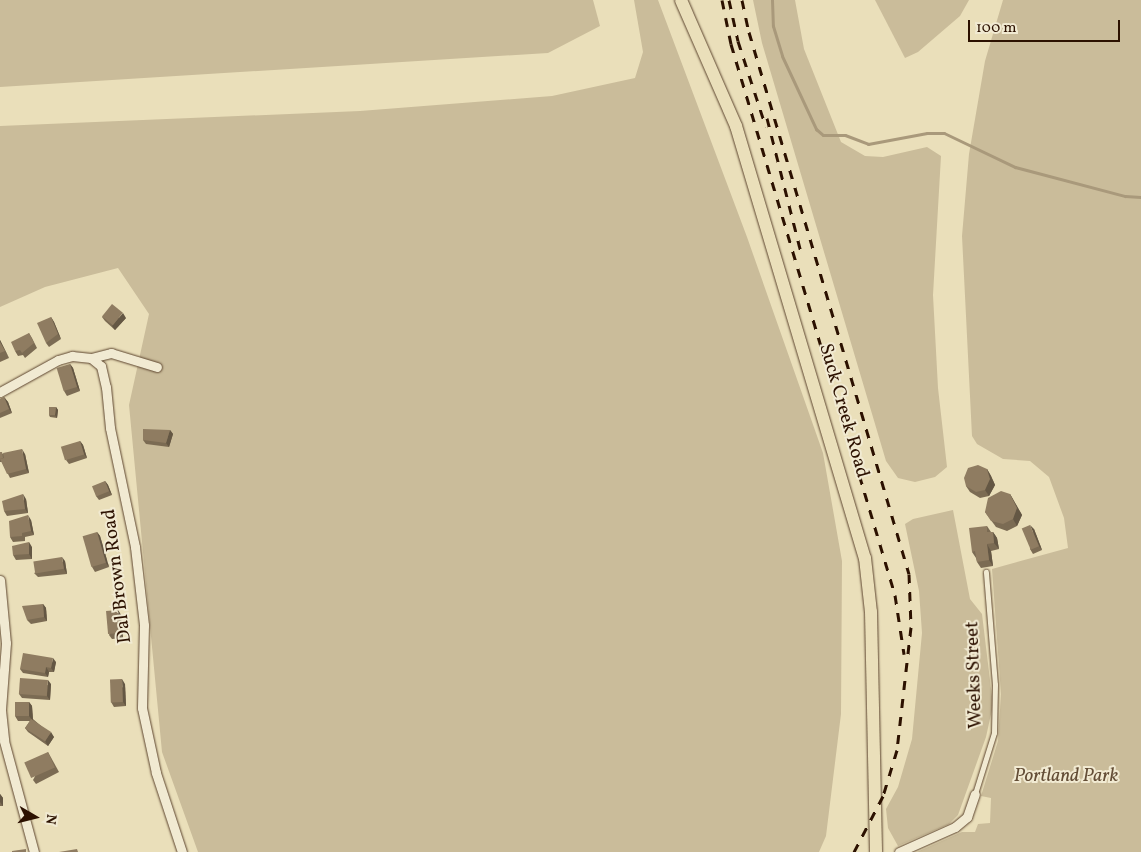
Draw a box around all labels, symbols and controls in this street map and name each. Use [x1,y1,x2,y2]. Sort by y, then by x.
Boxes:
scale bar [971,10,1124,42]
text: 100 m [976,18,1016,39]
street label: Suck Creek Road [813,341,873,481]
street label: Dal Brown Road [98,507,138,645]
street label: Weeks Street [962,621,988,729]
park label: Portland Park [1014,766,1118,788]
north arrow [10,792,60,842]
text: N [40,813,60,826]

